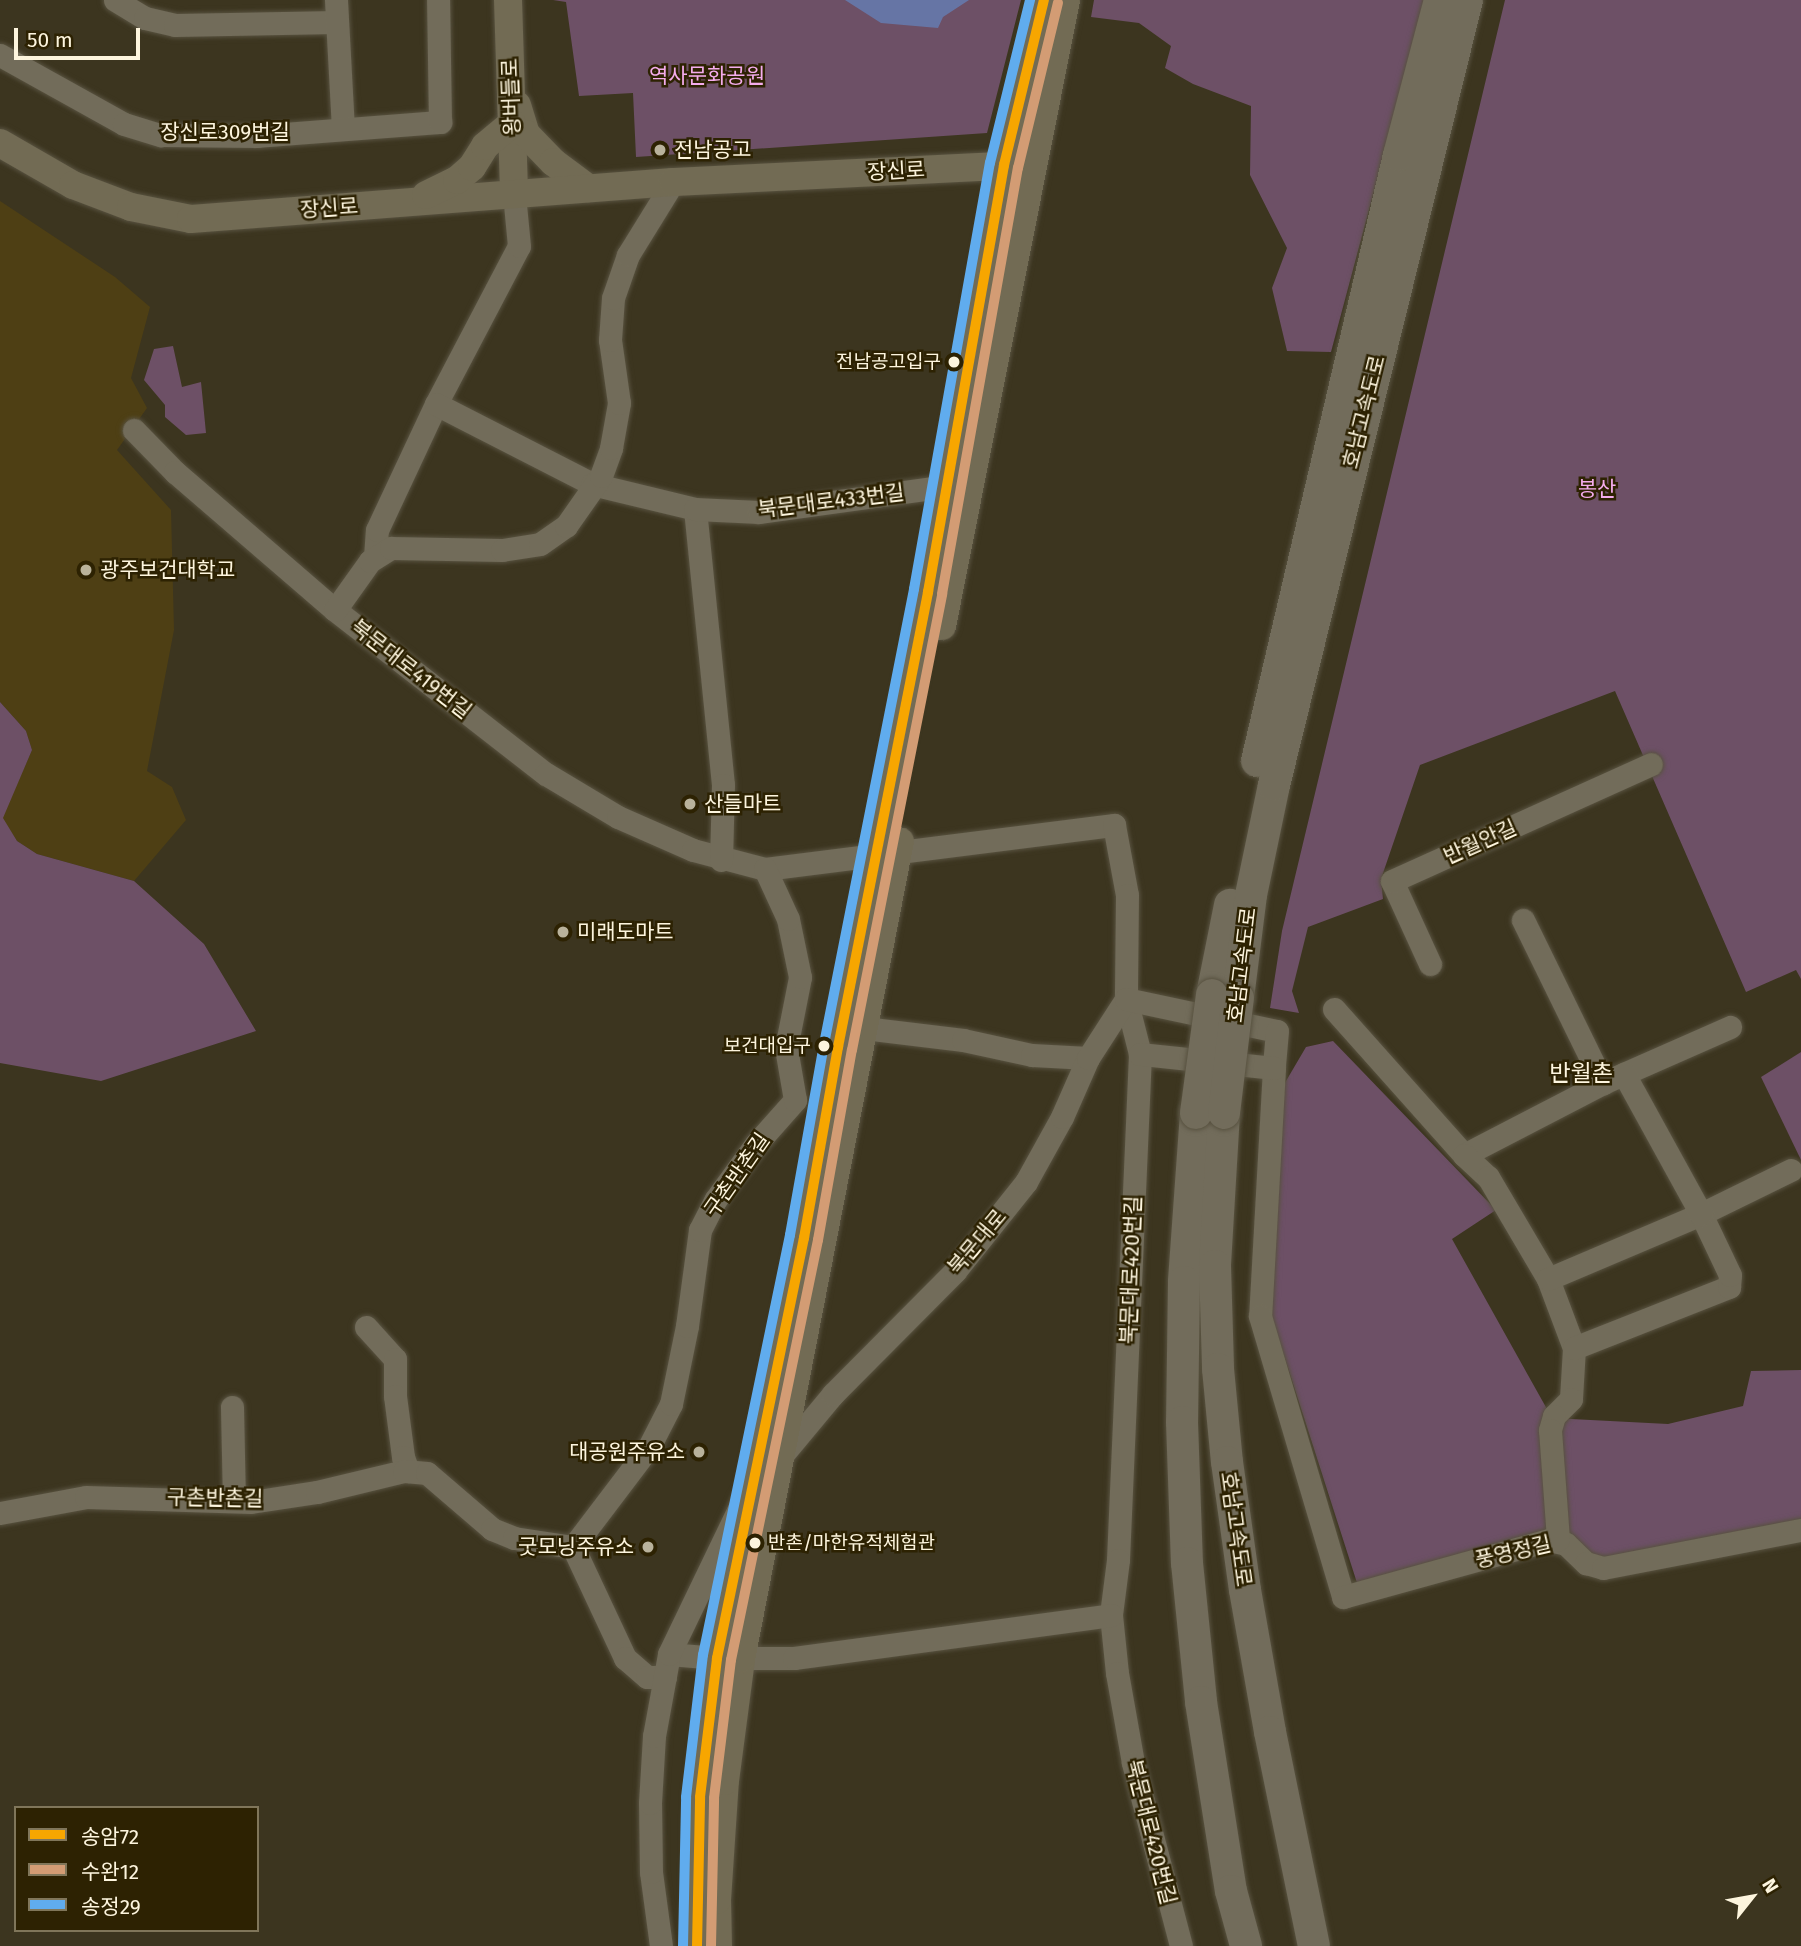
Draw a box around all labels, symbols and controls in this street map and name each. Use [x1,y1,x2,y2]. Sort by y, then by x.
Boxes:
scale bar [18,14,144,58]
text: 50 m [27,27,73,53]
street label: 왕버들로 [497,58,525,136]
park label: 역사문화공원 [649,63,765,89]
street label: 장신로309번길 [160,119,290,145]
place label: 전남공고 [674,137,751,163]
marker: 전남공고 [652,142,668,158]
street label: 장신로 [866,157,926,185]
street label: 장신로 [299,193,359,223]
place label: 전남공고입구 [836,351,941,373]
street label: 호남고속도로 [1338,353,1390,471]
marker: 전남공고입구 [947,355,961,369]
park label: 봉산 [1578,476,1616,502]
street label: 북문대로433번길 [756,479,906,523]
place label: 광주보건대학교 [100,557,235,583]
marker: 광주보건대학교 [78,562,94,578]
street label: 북문대로419번길 [346,614,476,724]
place label: 산들마트 [704,791,781,817]
marker: 산들마트 [682,796,698,812]
street label: 반월안길 [1440,815,1520,869]
street label: 호남고속도로 [1222,906,1262,1024]
place label: 미래도마트 [577,919,674,945]
marker: 미래도마트 [555,924,571,940]
place label: 보건대입구 [724,1035,811,1057]
marker: 보건대입구 [817,1039,831,1053]
district label: 반월촌 [1549,1059,1613,1087]
street label: 구촌반촌길 [699,1128,775,1222]
street label: 북문대로420번길 [1116,1195,1146,1345]
street label: 북문대로 [943,1204,1011,1280]
place label: 대공원주유소 [569,1439,685,1465]
marker: 대공원주유소 [691,1444,707,1460]
street label: 호남고속도로 [1215,1470,1257,1588]
street label: 구촌반촌길 [166,1485,264,1511]
street label: 풍영정길 [1473,1531,1553,1573]
place label: 반촌/마한유적체험관 [768,1532,935,1554]
place label: 굿모닝주유소 [518,1534,634,1560]
marker: 반촌/마한유적체험관 [748,1536,762,1550]
marker: 굿모닝주유소 [640,1539,656,1555]
street label: 북문대로420번길 [1121,1757,1181,1907]
legend [14,1806,259,1932]
text: 송암72 [81,1824,139,1850]
text: 수완12 [81,1859,139,1885]
north arrow [1717,1862,1787,1932]
text: N [1757,1875,1784,1897]
text: 송정29 [81,1894,141,1920]

